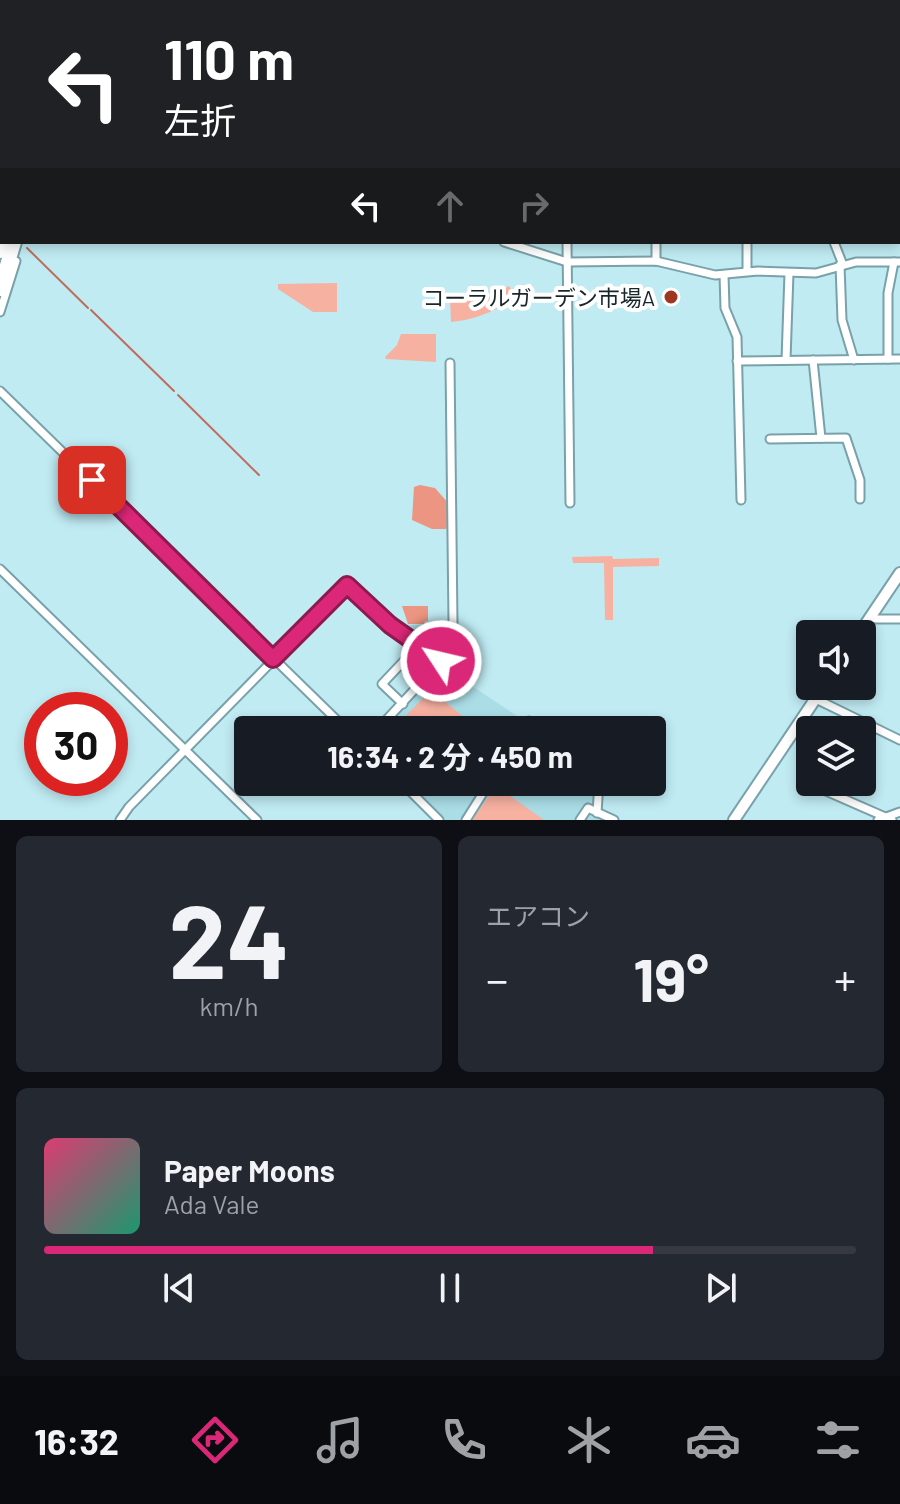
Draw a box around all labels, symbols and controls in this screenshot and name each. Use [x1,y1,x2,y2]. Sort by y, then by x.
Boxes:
text: 110 m [164,24,294,91]
icon: left [32,32,136,136]
text: 左折 [164,98,236,141]
icon: left [344,184,388,228]
icon: ahead [428,184,472,228]
icon: right [512,184,556,228]
place label: コーラルガーデン市場A [422,284,655,310]
marker: コーラルガーデン市場A [662,288,680,306]
pin [58,446,126,514]
icon: arrive [70,458,114,502]
position arrow [399,619,483,703]
map controls [796,620,876,796]
button: sound [796,620,876,700]
speed limit sign: 30 [24,692,128,796]
button: layers [796,716,876,796]
text: 16:34 · 2 分 · 450 m [327,738,573,774]
text: 24 [168,875,290,1000]
text: エアコン [486,900,590,931]
text: 19° [633,942,709,1014]
text: − [486,952,508,1005]
text: + [834,952,856,1005]
text: km/h [200,990,258,1021]
text: Paper Moons [164,1152,335,1188]
text: Ada Vale [164,1188,259,1219]
icon: previous [157,1266,201,1310]
icon: pause [428,1266,472,1310]
icon: next [699,1266,743,1310]
icon: directions [187,1412,243,1468]
icon: music [312,1412,368,1468]
icon: phone [436,1412,492,1468]
icon: climate [561,1412,617,1468]
icon: car [685,1412,741,1468]
icon: filters [810,1412,866,1468]
text: 16:32 [34,1419,119,1462]

